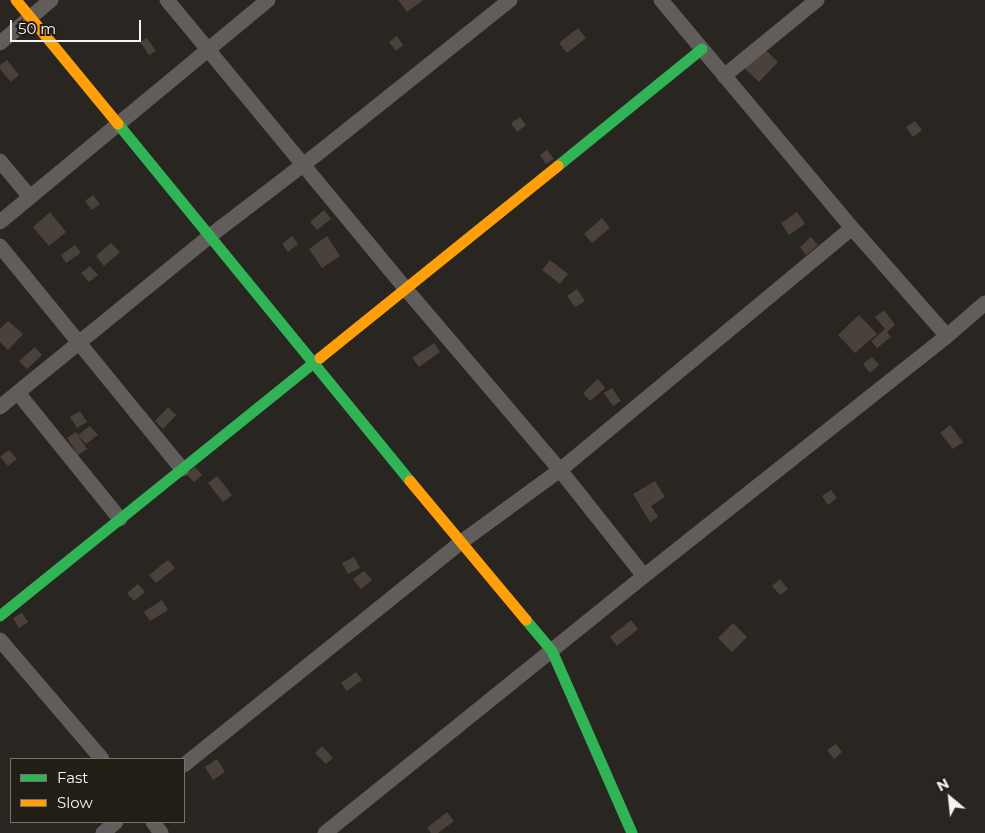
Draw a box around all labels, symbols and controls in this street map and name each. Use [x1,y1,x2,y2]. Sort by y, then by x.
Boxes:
scale bar [12,10,144,42]
text: 50 m [18,19,56,38]
legend [10,758,185,823]
text: Fast [57,768,88,787]
north arrow [925,773,975,823]
text: N [934,774,952,795]
text: Slow [57,793,93,812]

